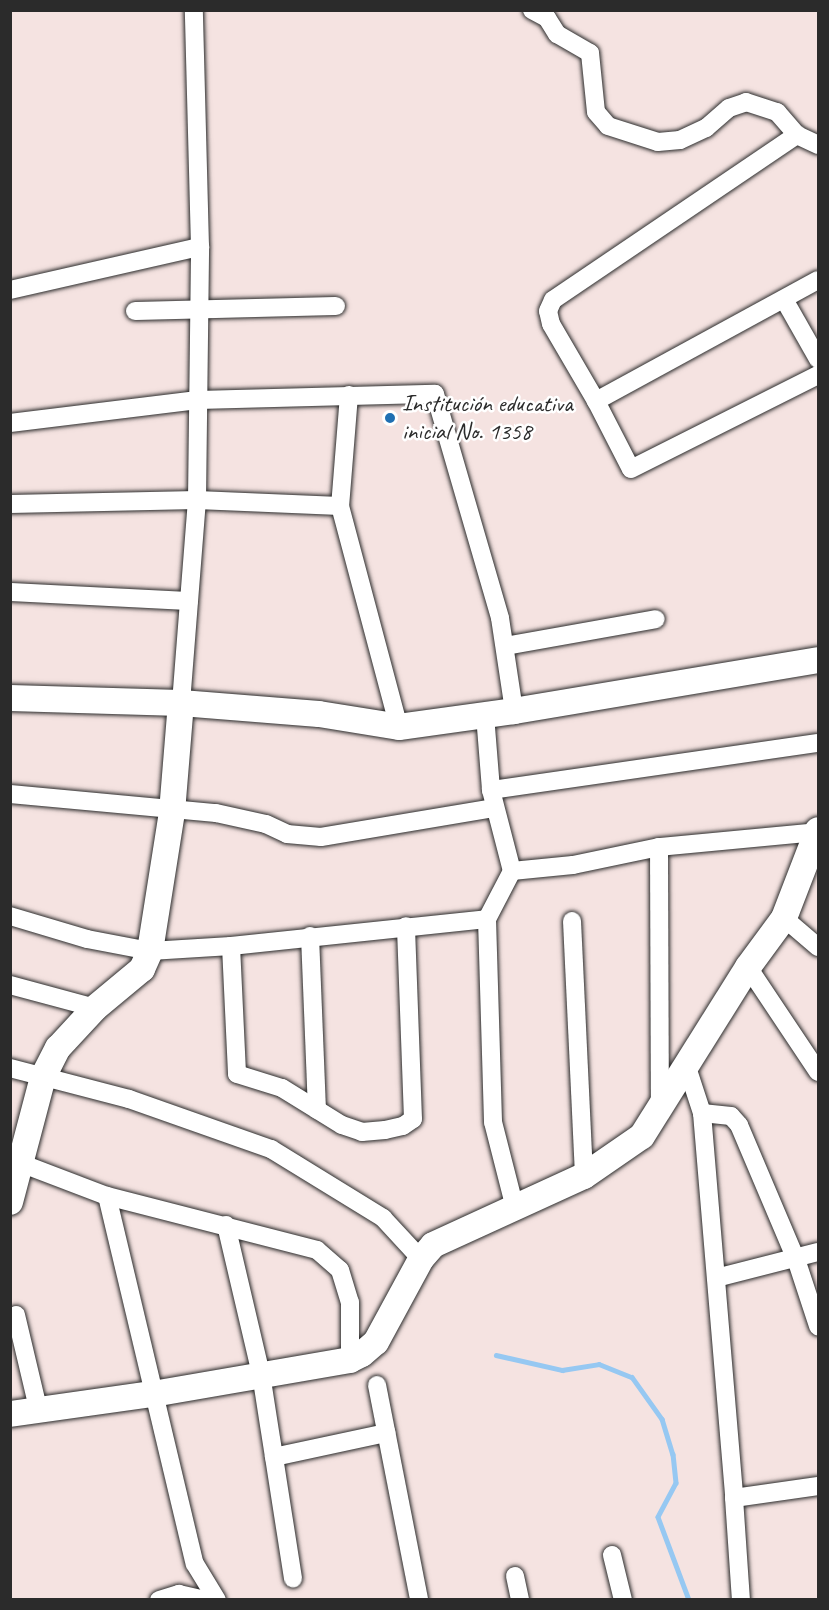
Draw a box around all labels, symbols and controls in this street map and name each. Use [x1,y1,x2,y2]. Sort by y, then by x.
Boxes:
place label: Institución educativa inicial No. 1358 [402,390,572,446]
marker: Institución educativa inicial No. 1358 [383,411,397,425]

